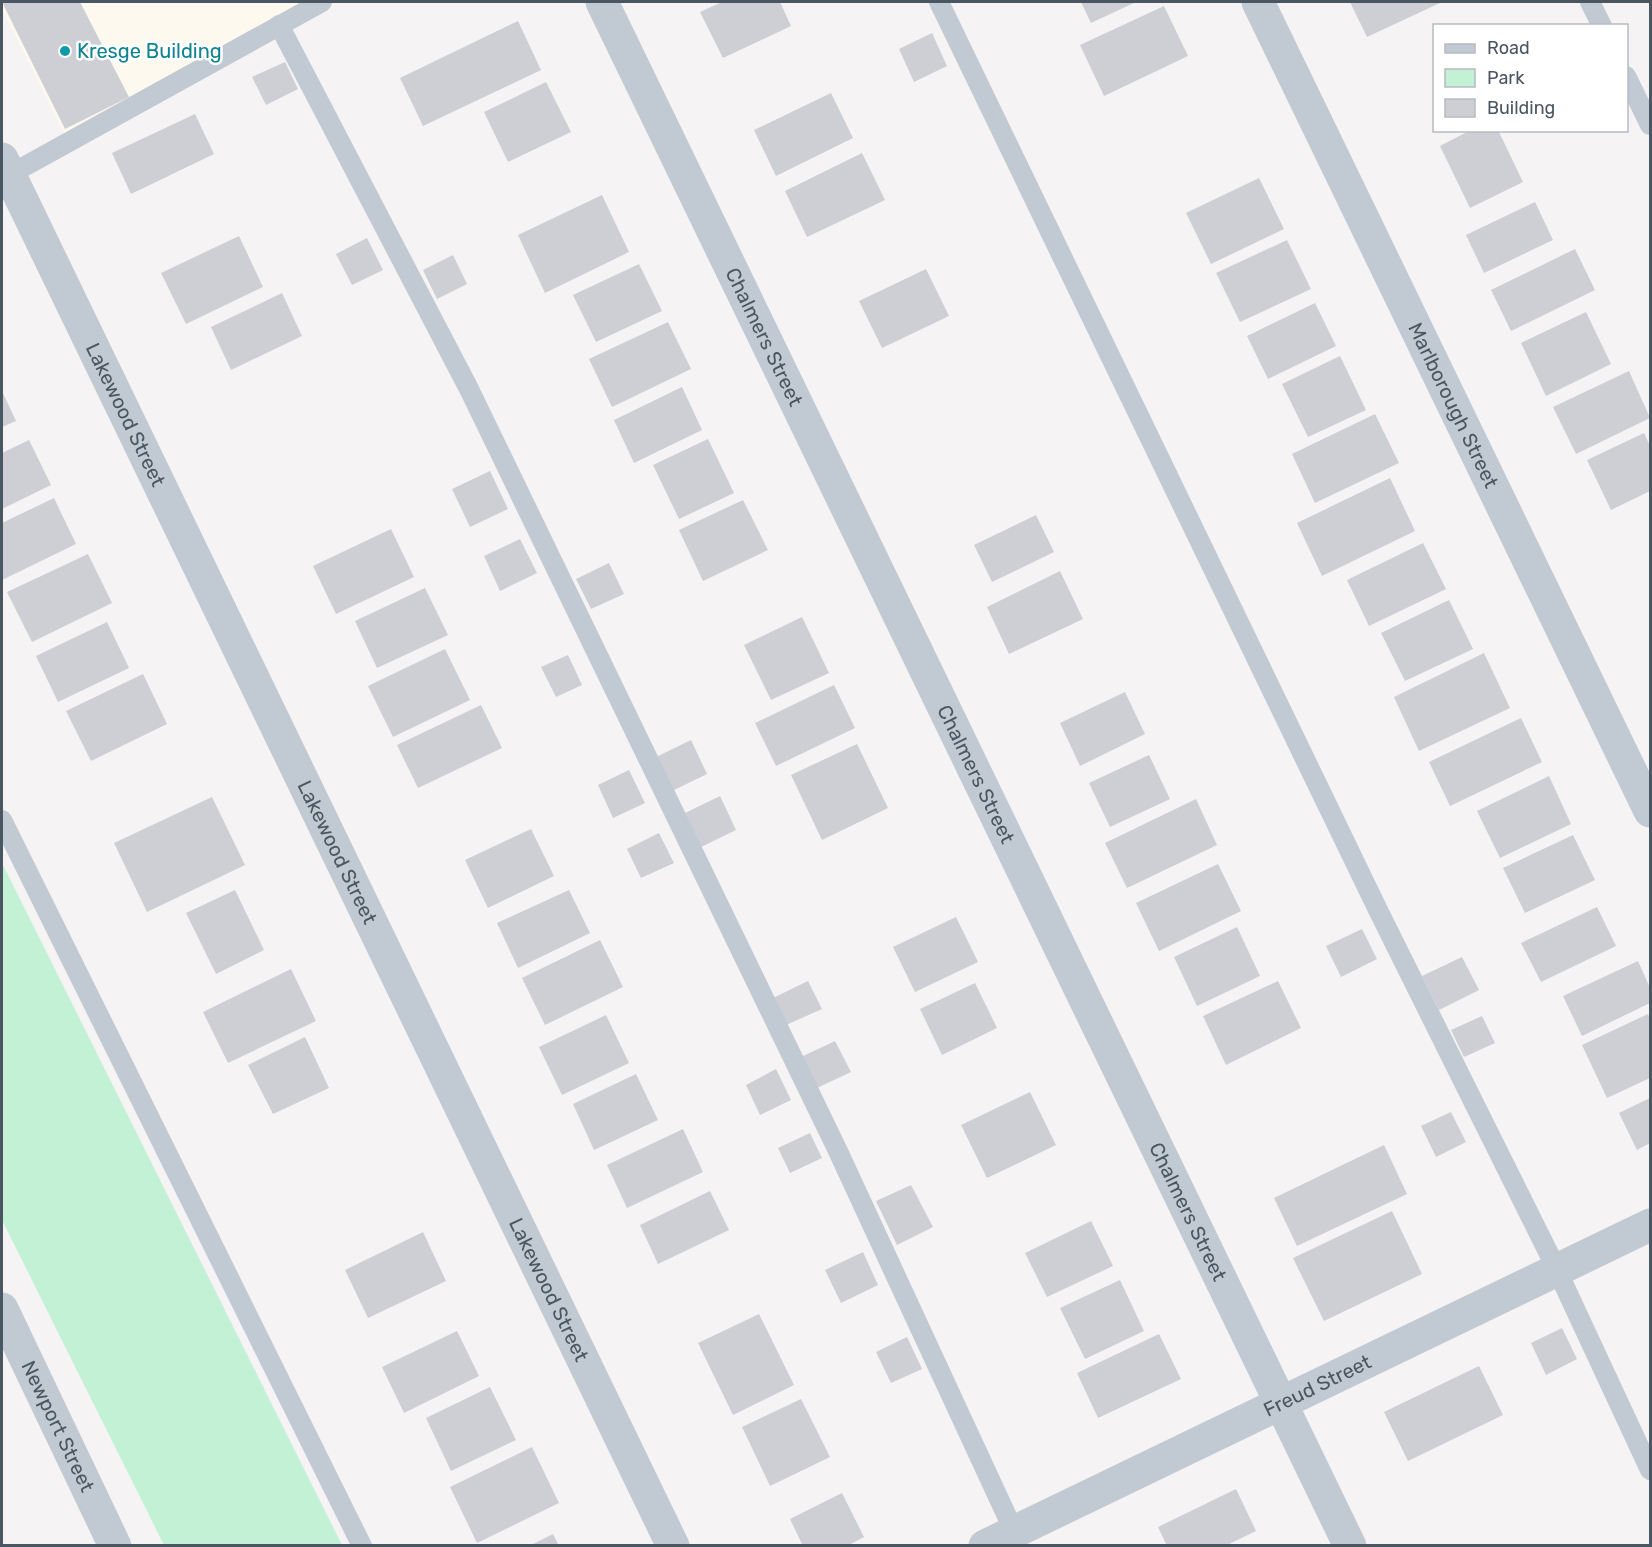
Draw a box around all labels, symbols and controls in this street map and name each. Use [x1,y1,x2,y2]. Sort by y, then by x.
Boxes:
legend [1433,24,1628,132]
text: Road [1487,37,1530,59]
place label: Kresge Building [77,39,222,63]
marker: Kresge Building [58,44,72,58]
text: Park [1487,67,1525,89]
text: Building [1487,97,1555,119]
street label: Chalmers Street [720,264,808,410]
street label: Marlborough Street [1403,319,1504,492]
street label: Lakewood Street [81,339,171,490]
street label: Chalmers Street [932,701,1020,847]
street label: Lakewood Street [292,776,382,928]
street label: Chalmers Street [1144,1138,1232,1285]
street label: Lakewood Street [504,1214,594,1365]
street label: Freud Street [1260,1349,1375,1422]
street label: Newport Street [16,1357,100,1496]

